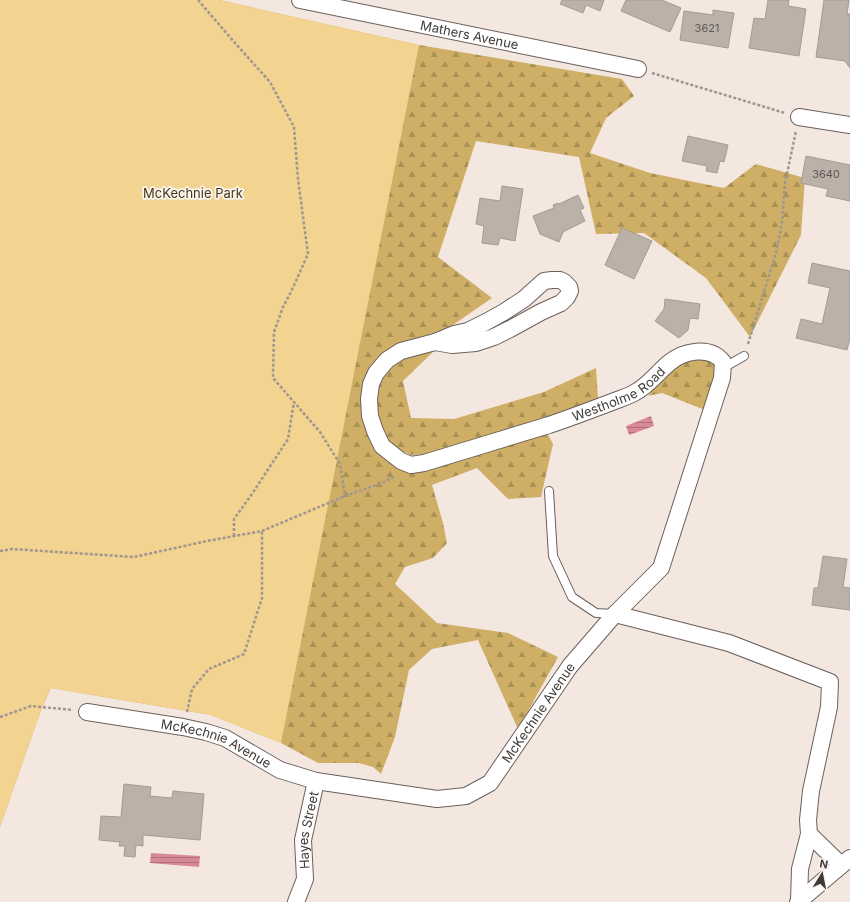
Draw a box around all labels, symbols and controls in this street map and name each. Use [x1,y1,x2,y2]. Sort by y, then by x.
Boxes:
street label: Mathers Avenue [419,17,520,52]
house number: 3621 [695,21,719,35]
house number: 3640 [812,167,840,181]
park label: McKechnie Park [143,185,243,201]
street label: Westholme Road [570,363,668,424]
street label: McKechnie Avenue [498,659,578,766]
street label: McKechnie Avenue [160,716,274,771]
street label: Hayes Street [295,790,321,869]
north arrow [802,854,842,894]
text: N [818,857,829,872]

